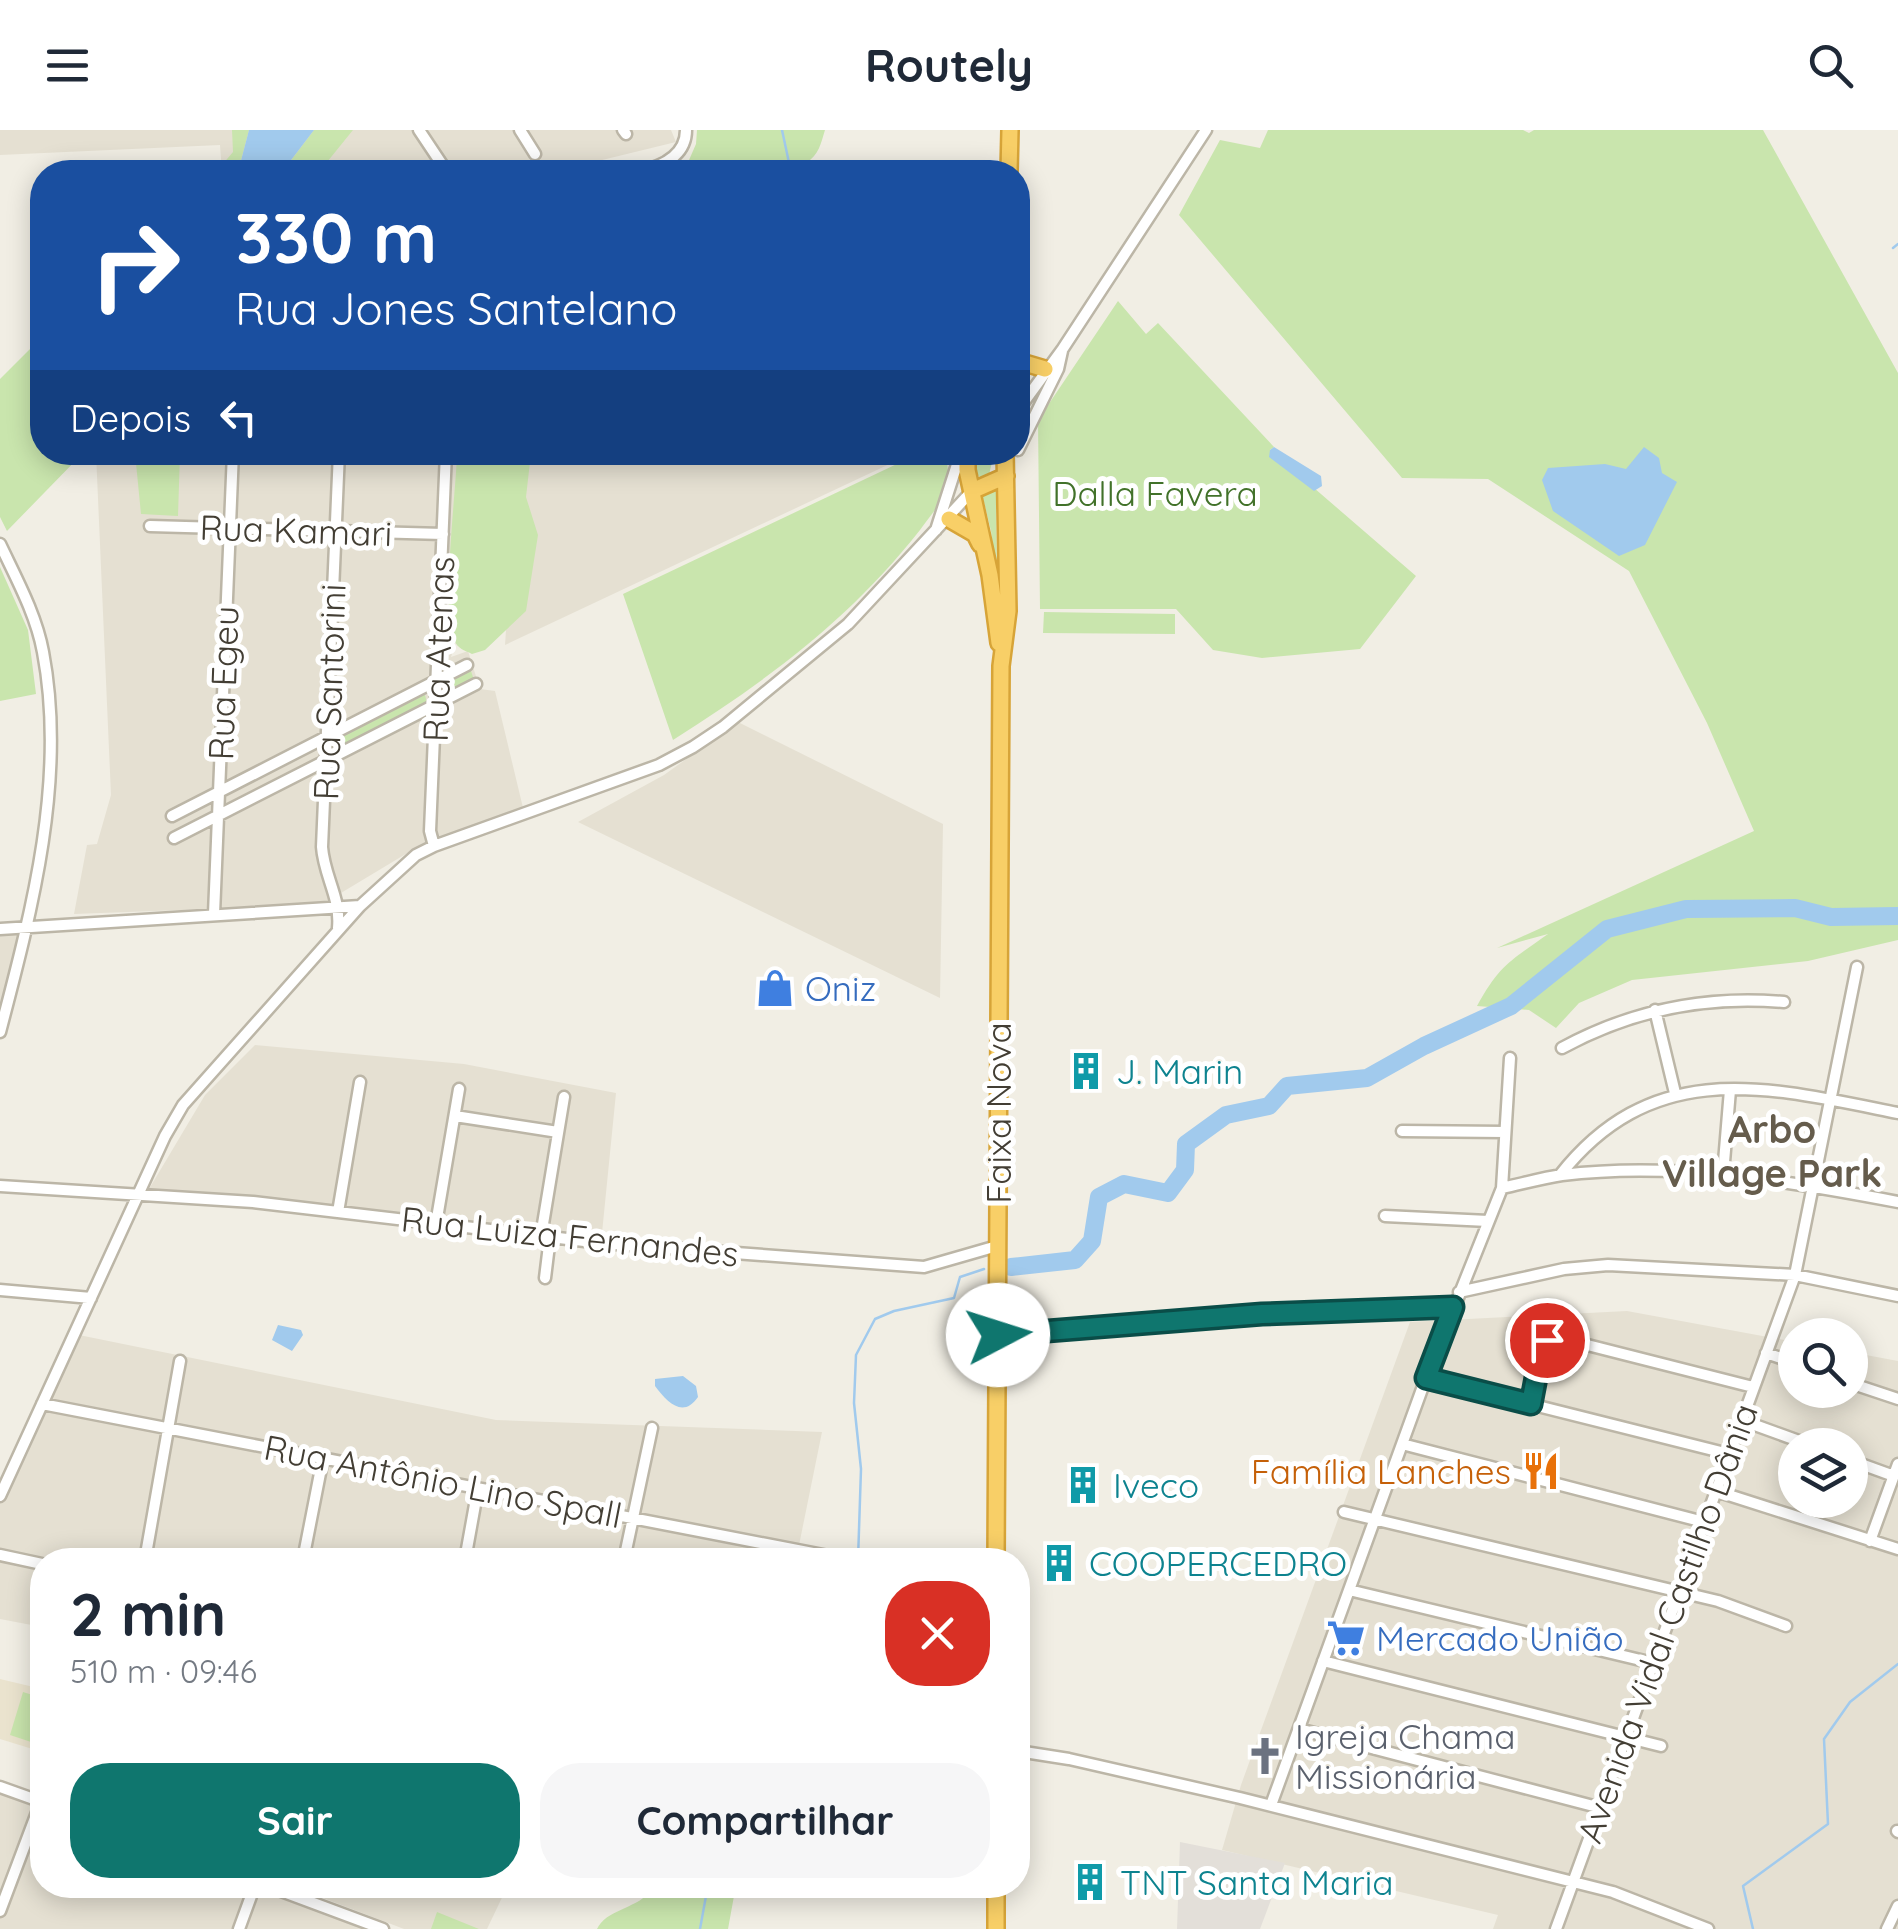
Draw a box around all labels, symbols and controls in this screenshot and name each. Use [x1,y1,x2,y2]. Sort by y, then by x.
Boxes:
text: Routely [865,37,1033,93]
icon: menu [40,38,95,93]
icon: search [1803,38,1858,93]
text: 330 m [235,193,437,281]
icon: right [70,200,200,330]
text: Rua Jones Santelano [235,280,677,336]
icon: left [211,390,266,445]
text: Depois [70,394,191,442]
park label: Dalla Favera [1052,471,1258,515]
street label: Rua Kamari [199,505,393,555]
street label: Rua Atenas [413,555,463,743]
street label: Rua Santorini [303,583,355,801]
street label: Rua Egeu [198,605,248,761]
place label: Oniz [805,966,876,1010]
shop icon: Oniz [754,967,796,1009]
street label: Faixa Nova [976,1022,1020,1204]
place label: J. Marin [1116,1049,1243,1093]
building icon: J. Marin [1065,1050,1107,1092]
district label: Arbo Village Park [1662,1105,1882,1197]
street label: Rua Luiza Fernandes [399,1196,741,1276]
position arrow [946,1283,1050,1387]
pin [1505,1298,1590,1383]
icon: arrive [1520,1313,1575,1368]
map controls [1778,1318,1868,1518]
button: search [1778,1318,1868,1408]
street label: Avenida Vidal Castilho Dânia [1567,1397,1767,1849]
street label: Rua Antônio Lino Spall [260,1425,626,1537]
button: layers [1778,1428,1868,1518]
place label: Família Lanches [1251,1449,1511,1493]
restaurant icon: Família Lanches [1520,1450,1562,1492]
place label: Iveco [1113,1463,1199,1507]
building icon: Iveco [1062,1464,1104,1506]
place label: COOPERCEDRO [1089,1541,1347,1585]
building icon: COOPERCEDRO [1038,1542,1080,1584]
text: 2 min [70,1576,226,1651]
button: close [885,1581,990,1686]
place label: Mercado União [1376,1616,1624,1660]
supermarket icon: Mercado União [1325,1617,1367,1659]
text: 510 m · 09:46 [70,1651,257,1691]
place label: Igreja Chama Missionária [1295,1714,1515,1798]
church icon: Igreja Chama Missionária [1244,1735,1286,1777]
button: Sair [70,1763,520,1878]
button: Compartilhar [540,1763,990,1878]
place label: TNT Santa Maria [1120,1860,1393,1904]
building icon: TNT Santa Maria [1069,1861,1111,1903]

